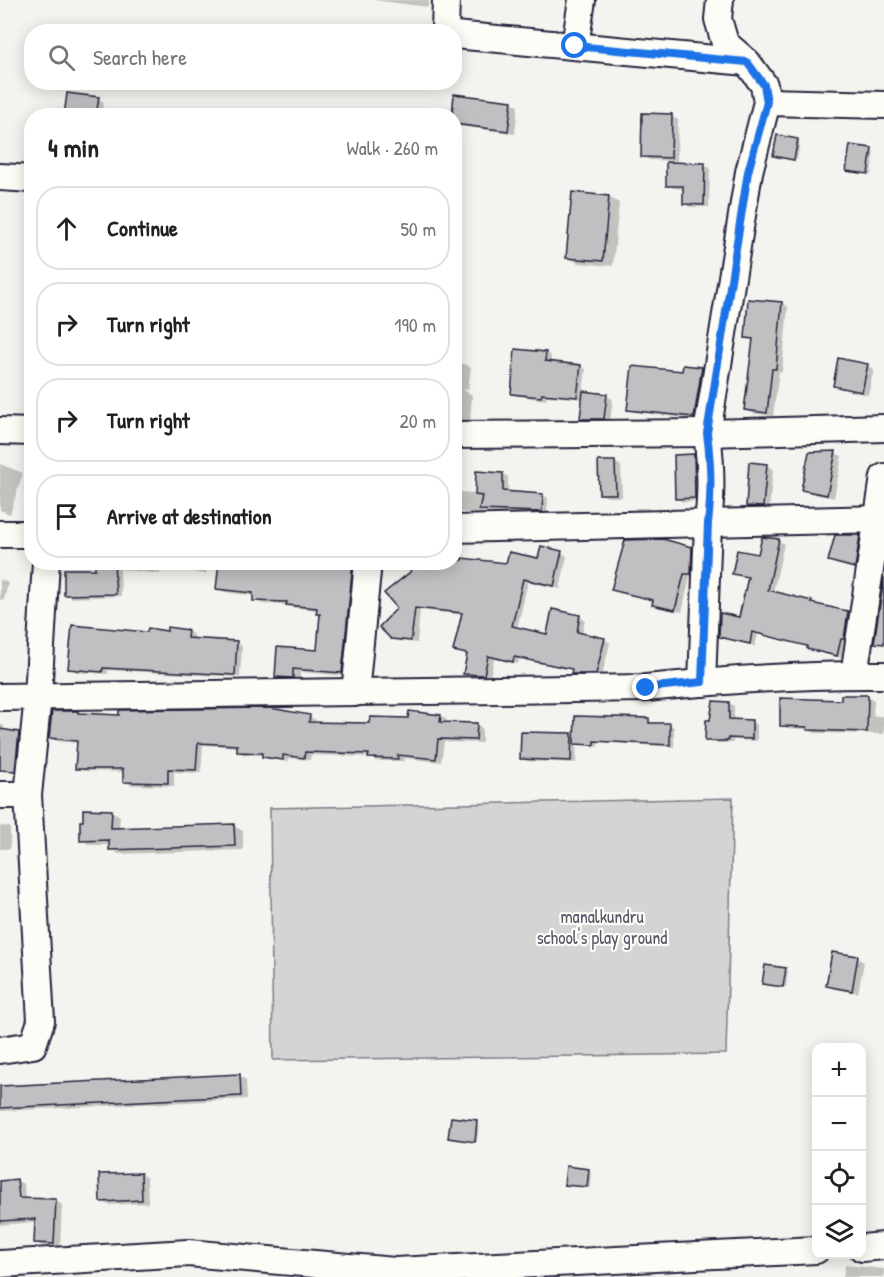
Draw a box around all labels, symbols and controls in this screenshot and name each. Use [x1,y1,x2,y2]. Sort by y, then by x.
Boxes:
search box [24,24,462,90]
route start [561,32,587,58]
icon: search [45,41,78,74]
text: Search here [93,42,187,72]
text: 4 min [48,130,99,165]
text: Walk · 260 m [347,134,438,161]
icon: ahead [50,212,83,245]
text: Continue [107,213,178,243]
text: 50 m [400,215,436,242]
icon: right [50,308,83,341]
text: Turn right [107,309,190,339]
text: 190 m [394,311,436,338]
icon: right [50,404,83,437]
text: Turn right [107,405,190,435]
text: 20 m [399,407,436,434]
icon: arrive [50,500,83,533]
text: Arrive at destination [107,501,272,531]
route end [632,674,658,700]
park label: manalkundru school's play ground [537,904,667,950]
map controls [812,1043,866,1259]
button: + [812,1043,866,1097]
button: − [812,1097,866,1151]
button: locate [812,1151,866,1205]
button: layers [812,1205,866,1259]

